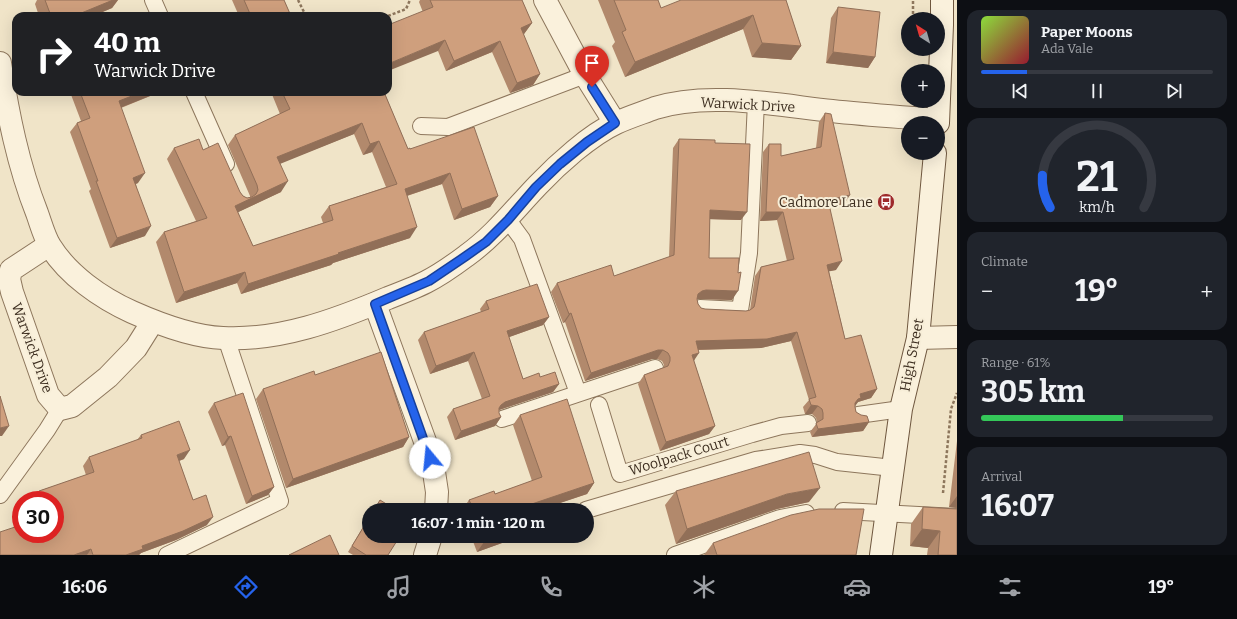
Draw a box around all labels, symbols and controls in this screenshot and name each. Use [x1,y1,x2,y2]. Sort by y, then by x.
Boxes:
north arrow [901,12,945,56]
map controls [901,12,945,160]
text: Paper Moons [1041,23,1133,41]
text: 40 m [94,26,161,59]
icon: right [28,28,80,80]
text: Ada Vale [1041,41,1093,56]
pin [575,46,609,87]
icon: arrive [581,52,603,74]
text: Warwick Drive [94,60,216,82]
button: + [901,64,945,108]
icon: previous [1009,80,1031,102]
icon: pause [1086,80,1108,102]
icon: next [1163,80,1185,102]
street label: Warwick Drive [700,94,796,116]
button: − [901,116,945,160]
text: 21 [1076,152,1118,202]
bus stop icon: Cadmore Lane [876,192,896,212]
place label: Cadmore Lane [779,194,873,211]
text: km/h [1079,198,1115,215]
text: Climate [981,254,1028,269]
text: 19° [1075,273,1119,309]
text: − [981,278,993,305]
text: + [1200,278,1213,305]
street label: Warwick Drive [8,301,56,395]
street label: High Street [897,317,927,393]
text: Range · 61% [981,355,1051,370]
text: 305 km [981,374,1085,410]
street label: Woolpack Court [627,433,731,479]
position arrow [409,437,451,479]
text: Arrival [981,469,1022,484]
text: 16:07 [981,488,1054,524]
speed limit sign: 30 [12,491,64,543]
text: 16:07 · 1 min · 120 m [411,514,545,532]
icon: directions [232,573,260,601]
icon: music [385,573,413,601]
icon: phone [537,573,565,601]
icon: climate [690,573,718,601]
icon: car [843,573,871,601]
icon: filters [996,573,1024,601]
text: 16:06 [62,576,107,598]
text: 19° [1148,576,1175,598]

